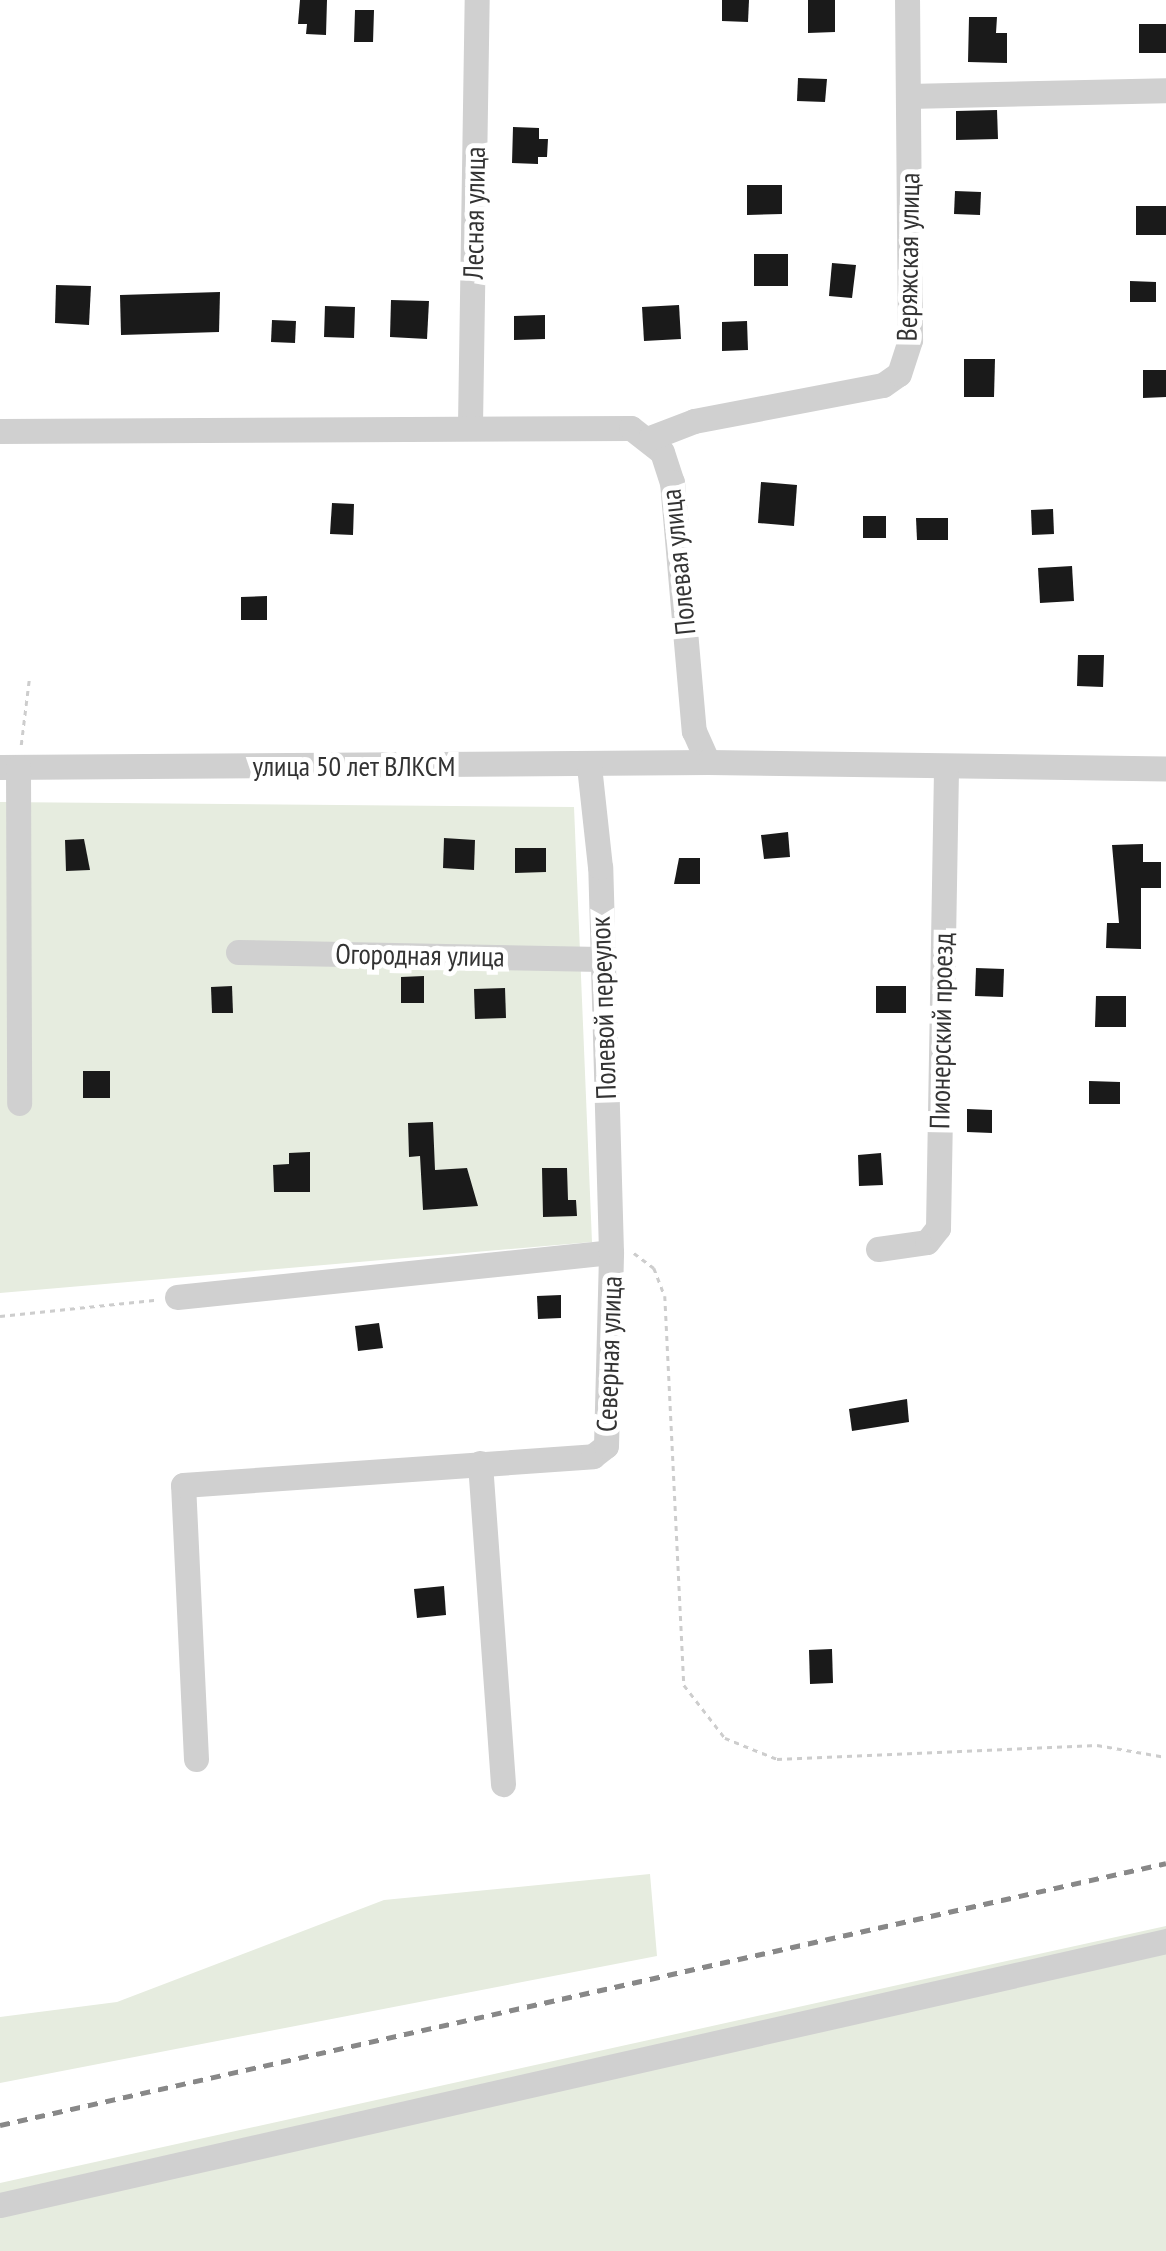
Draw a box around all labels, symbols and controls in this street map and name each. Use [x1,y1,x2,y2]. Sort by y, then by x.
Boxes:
street label: Лесная улица [456,146,492,280]
street label: Веряжская улица [890,172,926,342]
street label: Полевая улица [654,487,702,637]
street label: улица 50 лет ВЛКСМ [252,749,456,783]
street label: Полевой переулок [583,916,623,1100]
street label: Пионерский проезд [922,933,960,1129]
street label: Огородная улица [335,937,505,973]
street label: Северная улица [589,1275,629,1433]

